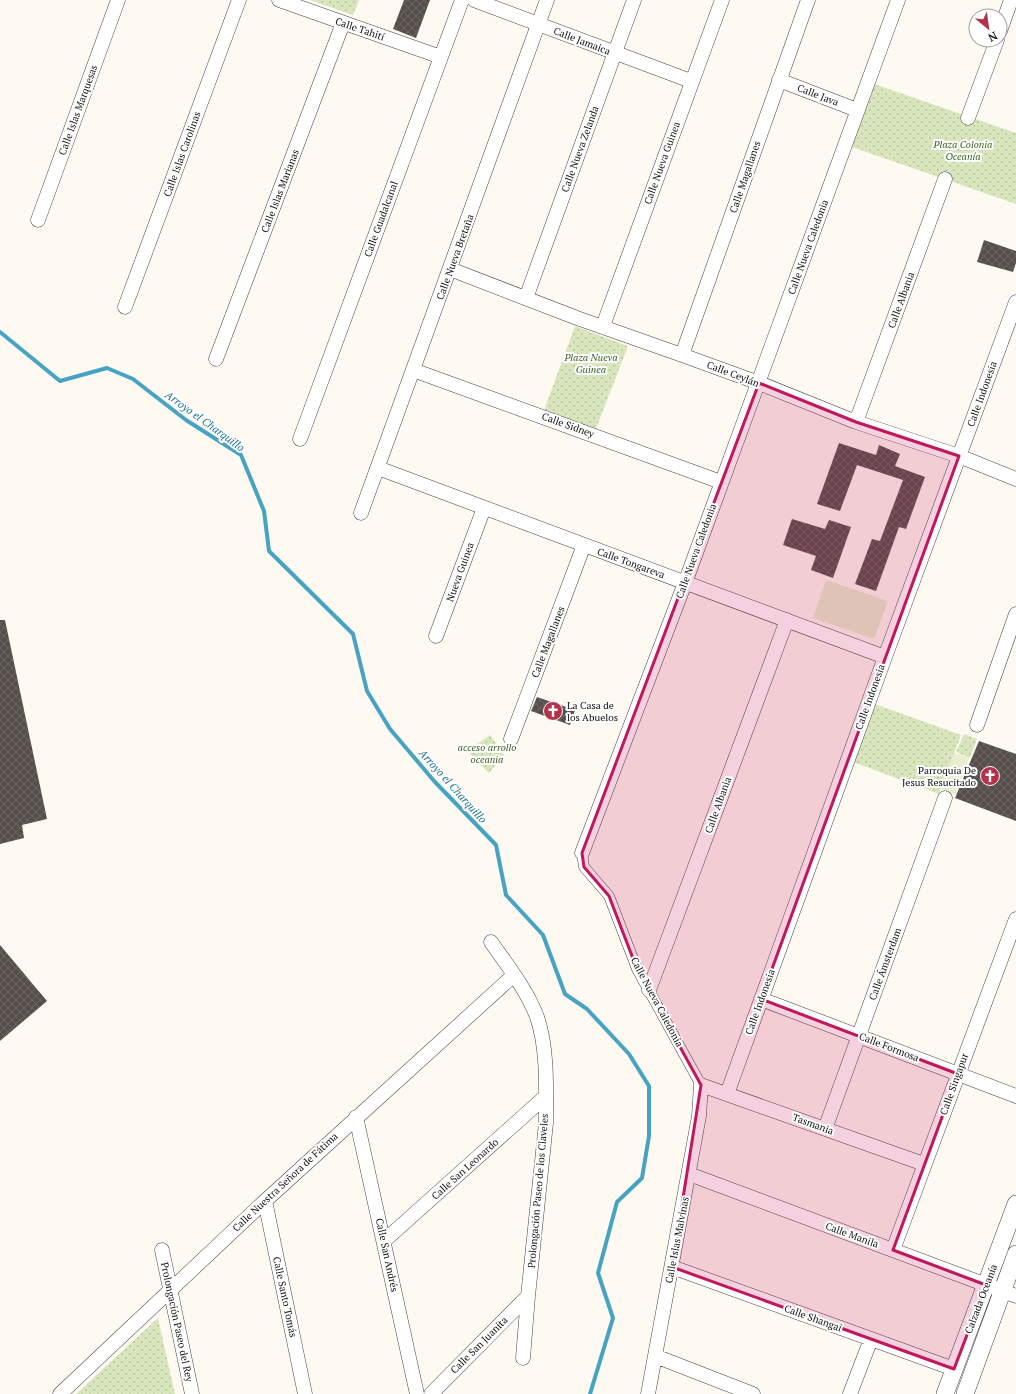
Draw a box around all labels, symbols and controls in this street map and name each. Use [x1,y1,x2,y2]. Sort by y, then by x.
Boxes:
north arrow [968,8,1008,48]
street label: Calle Tahití [334,14,386,44]
street label: Calle Jamaica [552,24,612,58]
text: N [985,29,1000,45]
street label: Calle Islas Marquesas [56,63,100,157]
street label: Calle Java [795,81,841,109]
street label: Calle Nueva Zelanda [558,104,602,194]
street label: Calle Islas Carolinas [161,110,203,198]
street label: Calle Nueva Guinea [641,120,683,206]
park label: Plaza Colonia Oceanía [933,138,992,163]
street label: Calle Magallanes [727,139,763,215]
street label: Calle Islas Marianas [258,147,302,235]
street label: Calle Guadalcanal [361,179,401,259]
street label: Calle Nueva Caledonia [785,198,831,296]
street label: Calle Nueva Bretaña [433,212,477,302]
street label: Calle Albania [885,270,917,330]
park label: Plaza Nueva Guinea [563,351,618,376]
street label: Calle Ceylán [705,358,761,390]
street label: Calle Indonesia [964,359,1000,429]
water label: Arroyo el Charquillo [162,387,248,455]
street label: Calle Sidney [540,410,597,441]
street label: Calle Nueva Caledonia [673,502,719,600]
street label: Nueva Guinea [443,541,477,603]
street label: Calle Tongareva [595,545,667,581]
street label: Calle Magallanes [528,604,568,680]
street label: Calle Indonesia [852,662,888,732]
place label: La Casa de los Abuelos [567,699,618,724]
church icon: La Casa de los Abuelos [542,700,564,722]
park label: acceso arrollo oceania [458,741,516,766]
water label: Arroyo el Charquillo [415,745,490,826]
place label: Parroquia De Jesus Resucitado [902,764,976,789]
church icon: Parroquia De Jesus Resucitado [979,765,1001,787]
street label: Calle Albania [702,775,734,835]
street label: Calle Ámsterdam [866,926,904,1002]
street label: Calle Nueva Caledonia [628,955,686,1049]
street label: Calle Indonesia [742,967,778,1037]
street label: Calle Formosa [857,1030,921,1064]
street label: Calle Singapur [937,1051,971,1117]
street label: Tasmania [791,1111,835,1137]
street label: Prolongación Paseo de los Claveles [525,1113,551,1269]
street label: Calle Nuestra Señora de Fátima [230,1130,340,1234]
street label: Calle San Leonardo [429,1135,502,1203]
street label: Calle Islas Malvinas [662,1196,692,1284]
street label: Calle San Andrés [373,1217,401,1293]
street label: Calle Manila [824,1219,880,1251]
street label: Calle Santo Tomás [270,1255,300,1339]
street label: Prolongación Paseo del Rey [158,1261,196,1384]
street label: Calzada Oceanía [962,1262,1000,1336]
street label: Calle Shangai [782,1302,844,1334]
street label: Calle San Juanita [448,1314,510,1376]

